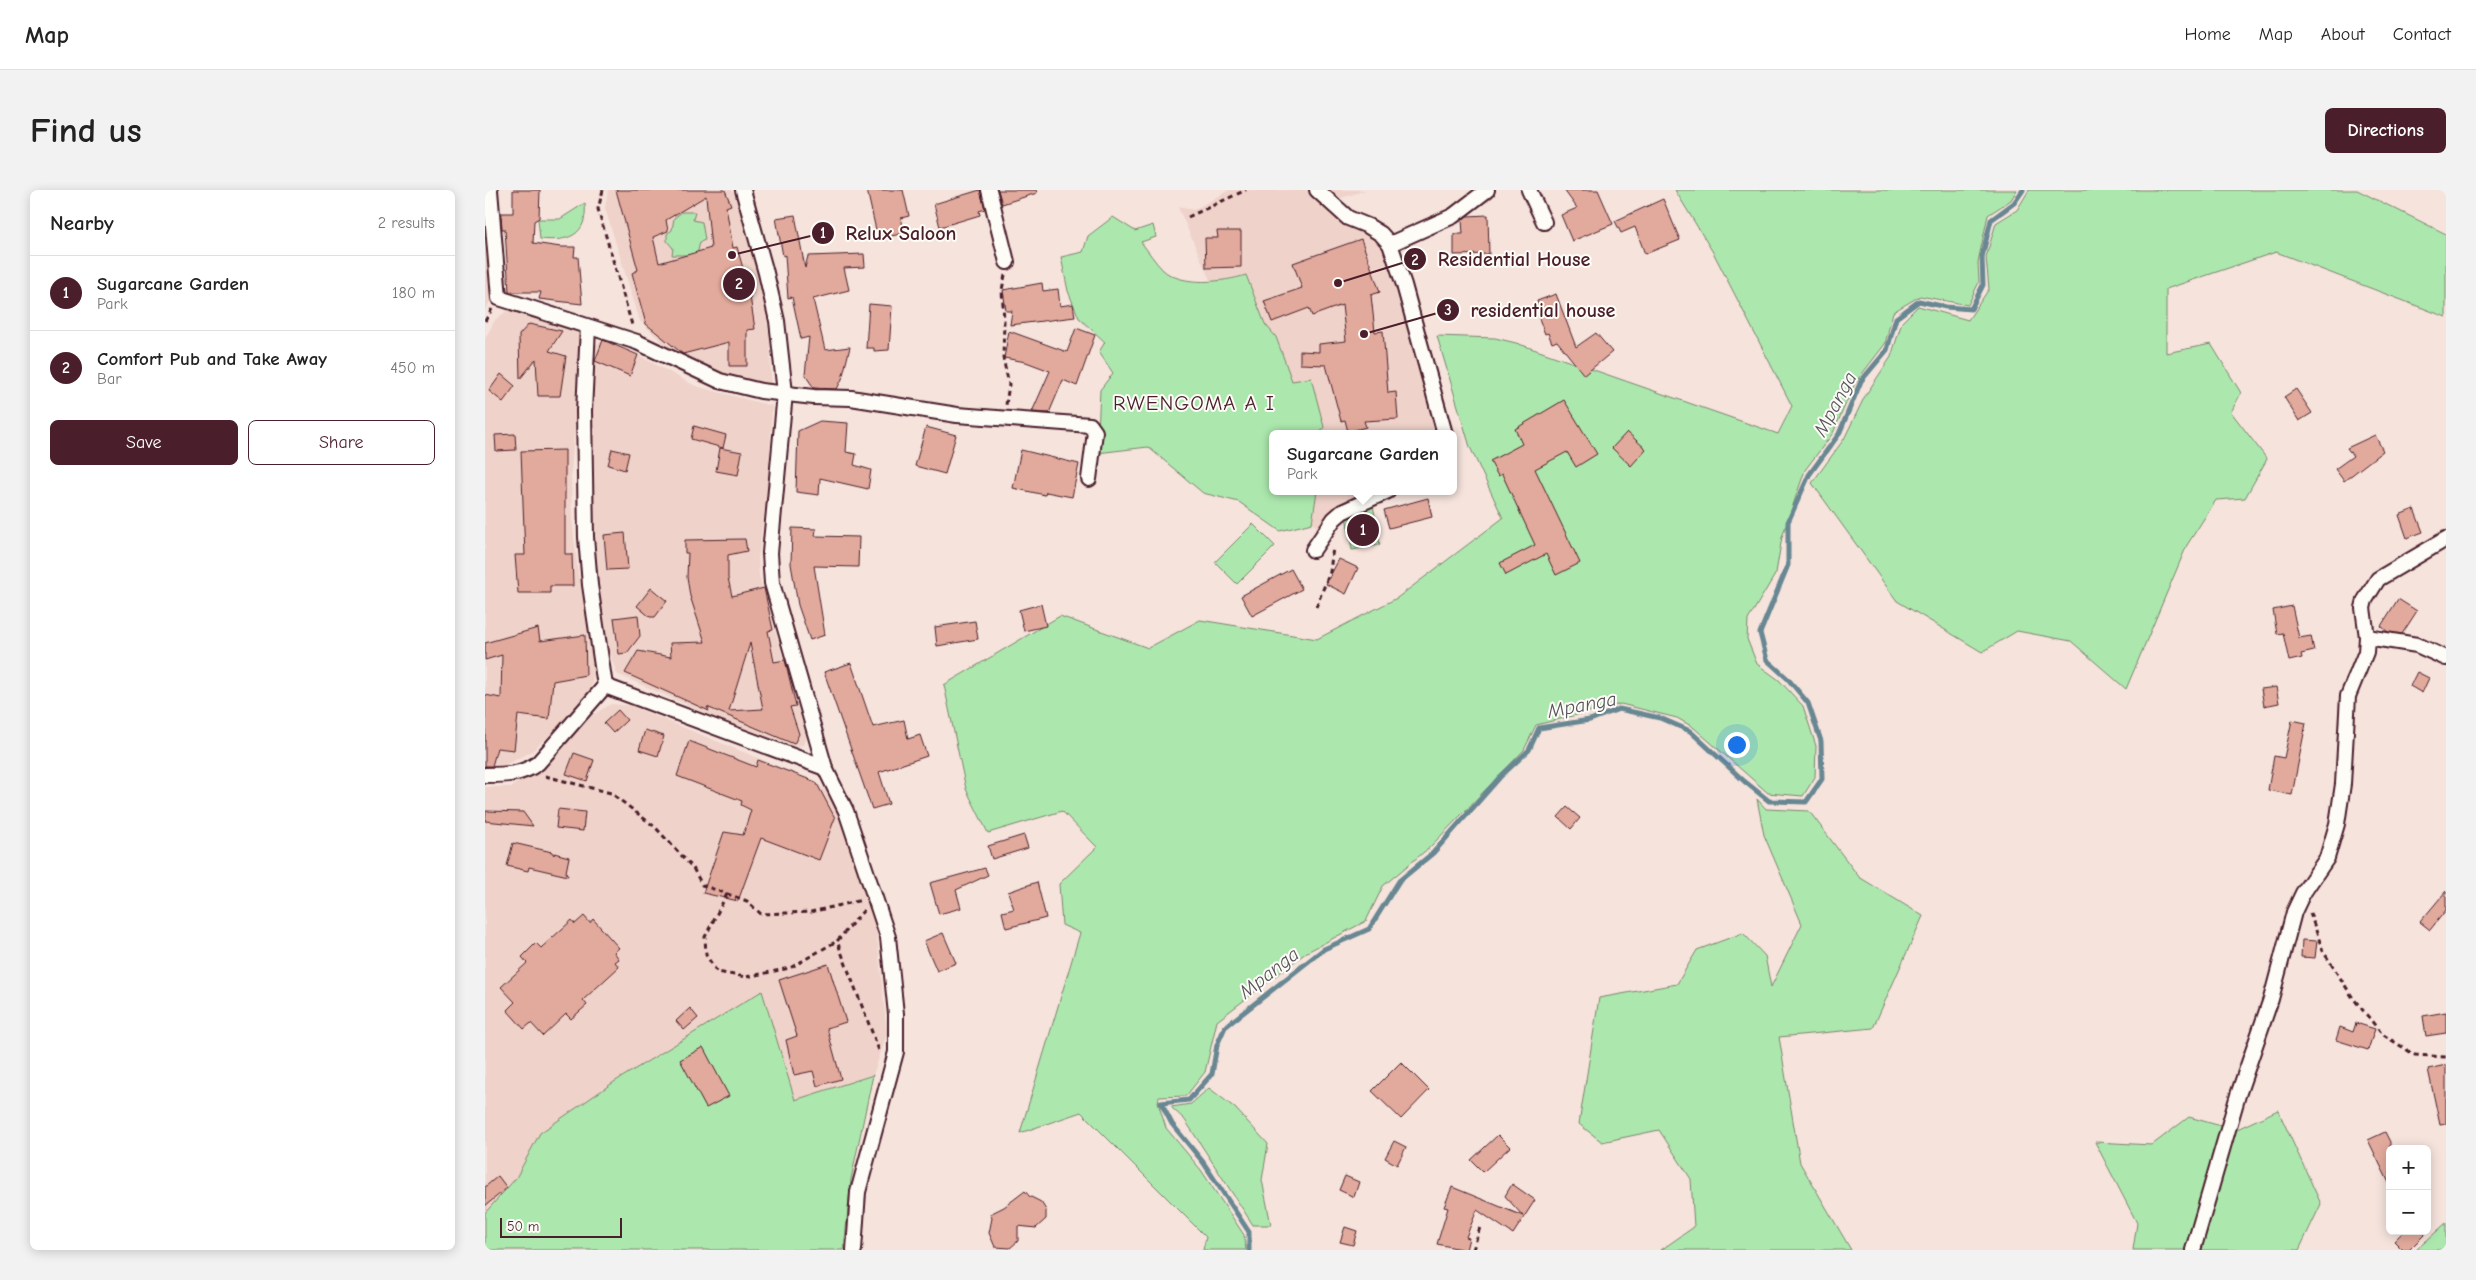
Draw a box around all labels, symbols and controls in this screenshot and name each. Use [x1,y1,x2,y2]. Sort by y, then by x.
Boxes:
text: Map [25,21,69,49]
text: Home [2184,24,2231,45]
text: Map [2259,24,2293,45]
text: About [2321,24,2365,45]
text: Contact [2393,24,2451,45]
button: Directions [2325,108,2446,153]
text: Find us [30,110,142,151]
text: Nearby [50,211,114,235]
text: 2 results [378,214,435,232]
callout: Relux Saloon [811,215,967,250]
text: Relux Saloon [846,222,956,245]
text: 1 [820,224,826,242]
callout: Residential House [1402,242,1600,277]
text: Residential House [1438,248,1591,271]
text: 2 [1411,251,1419,269]
pin: 2 [723,265,755,303]
text: Sugarcane Garden [97,273,249,295]
text: 1 [63,284,69,302]
text: 180 m [392,284,435,302]
callout: residential house [1435,292,1625,327]
text: Park [97,295,128,313]
text: residential house [1471,299,1616,322]
text: 3 [1444,301,1452,319]
text: Comfort Pub and Take Away [97,348,327,370]
text: 2 [62,359,70,377]
text: 450 m [390,359,435,377]
water label: Mpanga [1808,368,1862,441]
text: Bar [97,370,122,388]
district label: RWENGOMA A I [1113,391,1275,415]
button: Save [50,420,238,465]
button: Share [248,420,435,465]
popup [1269,430,1457,495]
text: Sugarcane Garden [1287,443,1439,465]
text: Park [1287,465,1318,483]
pin: 1 [1347,511,1379,549]
water label: Mpanga [1545,687,1618,723]
your location [1724,732,1750,758]
water label: Mpanga [1234,943,1304,1004]
map controls [2386,1145,2431,1235]
button: + [2386,1145,2431,1190]
button: − [2386,1190,2431,1235]
scale bar [500,1215,623,1238]
text: 50 m [507,1218,539,1235]

